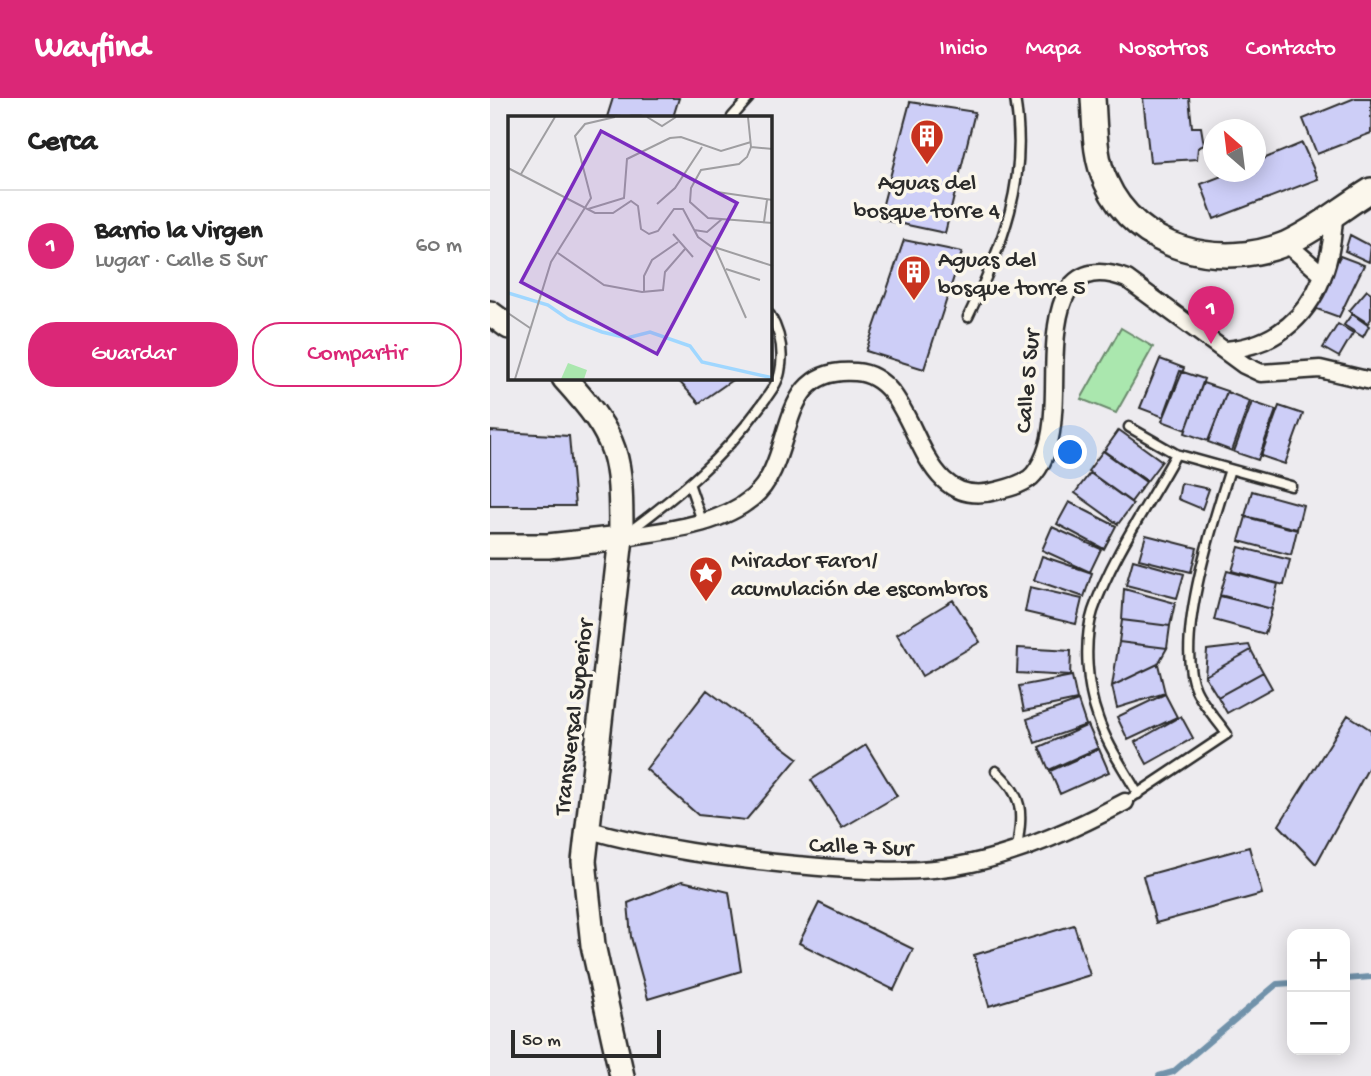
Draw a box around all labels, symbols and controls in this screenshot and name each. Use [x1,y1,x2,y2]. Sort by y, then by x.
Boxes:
text: Wayfind [35,30,150,68]
text: Inicio [939,35,987,64]
text: Mapa [1025,35,1081,64]
text: Nosotros [1119,35,1208,64]
text: Contacto [1246,35,1336,64]
inset map [508,116,772,380]
building icon: Aguas del bosque torre 4 [908,117,946,166]
north arrow [1203,119,1266,182]
text: Cerca [28,126,97,161]
place label: Aguas del bosque torre 4 [854,170,1001,227]
text: Barrio la Virgen [95,217,263,248]
text: 1 [46,233,56,260]
text: 60 m [416,233,462,260]
place label: Aguas del bosque torre 5 [938,247,1086,304]
text: Lugar · Calle 5 Sur [95,248,266,275]
building icon: Aguas del bosque torre 5 [895,253,933,302]
pin: 1 [1188,286,1234,344]
button: Guardar [28,322,238,387]
button: Compartir [252,322,462,387]
street label: Calle 5 Sur [1011,326,1049,434]
your location [1053,435,1087,469]
place label: Mirador Faro1/ acumulación de escombros [731,548,988,605]
place icon: Mirador Faro1/ acumulación de escombros [687,554,725,603]
street label: Transversal Superior [549,615,602,819]
street label: Calle 7 Sur [808,832,916,865]
map controls [1287,929,1350,1055]
button: + [1287,929,1350,992]
button: − [1287,992,1350,1055]
scale bar [511,1027,662,1059]
text: 50 m [522,1030,561,1053]

